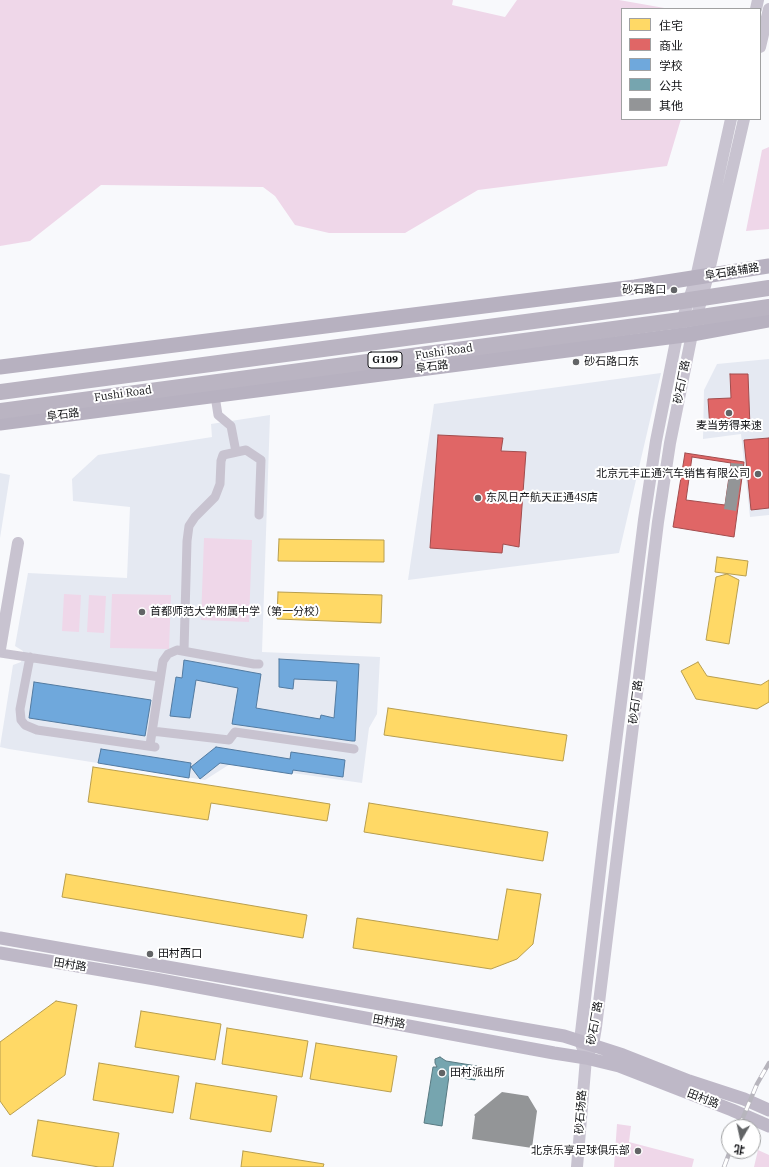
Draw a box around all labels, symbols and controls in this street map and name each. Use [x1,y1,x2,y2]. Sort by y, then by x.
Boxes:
legend [621,8,761,120]
text: 住宅 [659,18,683,33]
text: 商业 [659,38,683,53]
text: 学校 [659,58,683,73]
text: 公共 [659,78,683,93]
text: 其他 [659,98,683,113]
street label: 阜石路辅路 [704,261,760,283]
place label: 砂石路口 [622,283,666,297]
marker: 砂石路口 [669,285,679,295]
street label: Fushi Road [414,341,474,363]
road number: G109 [368,352,402,368]
place label: 砂石路口东 [584,355,639,369]
marker: 砂石路口东 [571,357,581,367]
street label: 阜石路 [415,358,449,376]
street label: 砂石厂路 [671,359,693,405]
street label: Fushi Road [93,383,153,405]
street label: 阜石路 [46,406,80,424]
marker: 麦当劳得来速 [724,408,734,418]
place label: 麦当劳得来速 [696,419,762,433]
place label: 北京元丰正通汽车销售有限公司 [596,467,750,481]
marker: 北京元丰正通汽车销售有限公司 [753,469,763,479]
place label: 东风日产航天正通4S店 [486,491,598,505]
marker: 东风日产航天正通4S店 [473,493,483,503]
place label: 首都师范大学附属中学（第一分校） [150,605,326,619]
marker: 首都师范大学附属中学（第一分校） [137,607,147,617]
street label: 砂石厂路 [627,679,645,725]
place label: 田村西口 [158,947,202,961]
marker: 田村西口 [145,949,155,959]
street label: 田村路 [53,956,87,974]
street label: 砂石厂路 [585,1000,605,1046]
street label: 田村路 [372,1013,406,1031]
place label: 田村派出所 [450,1066,505,1080]
marker: 田村派出所 [437,1068,447,1078]
street label: 田村路 [685,1087,721,1111]
street label: 砂石场路 [573,1090,589,1134]
north arrow [721,1119,761,1159]
text: 北 [733,1142,746,1158]
place label: 北京乐享足球俱乐部 [531,1144,630,1158]
marker: 北京乐享足球俱乐部 [633,1146,643,1156]

